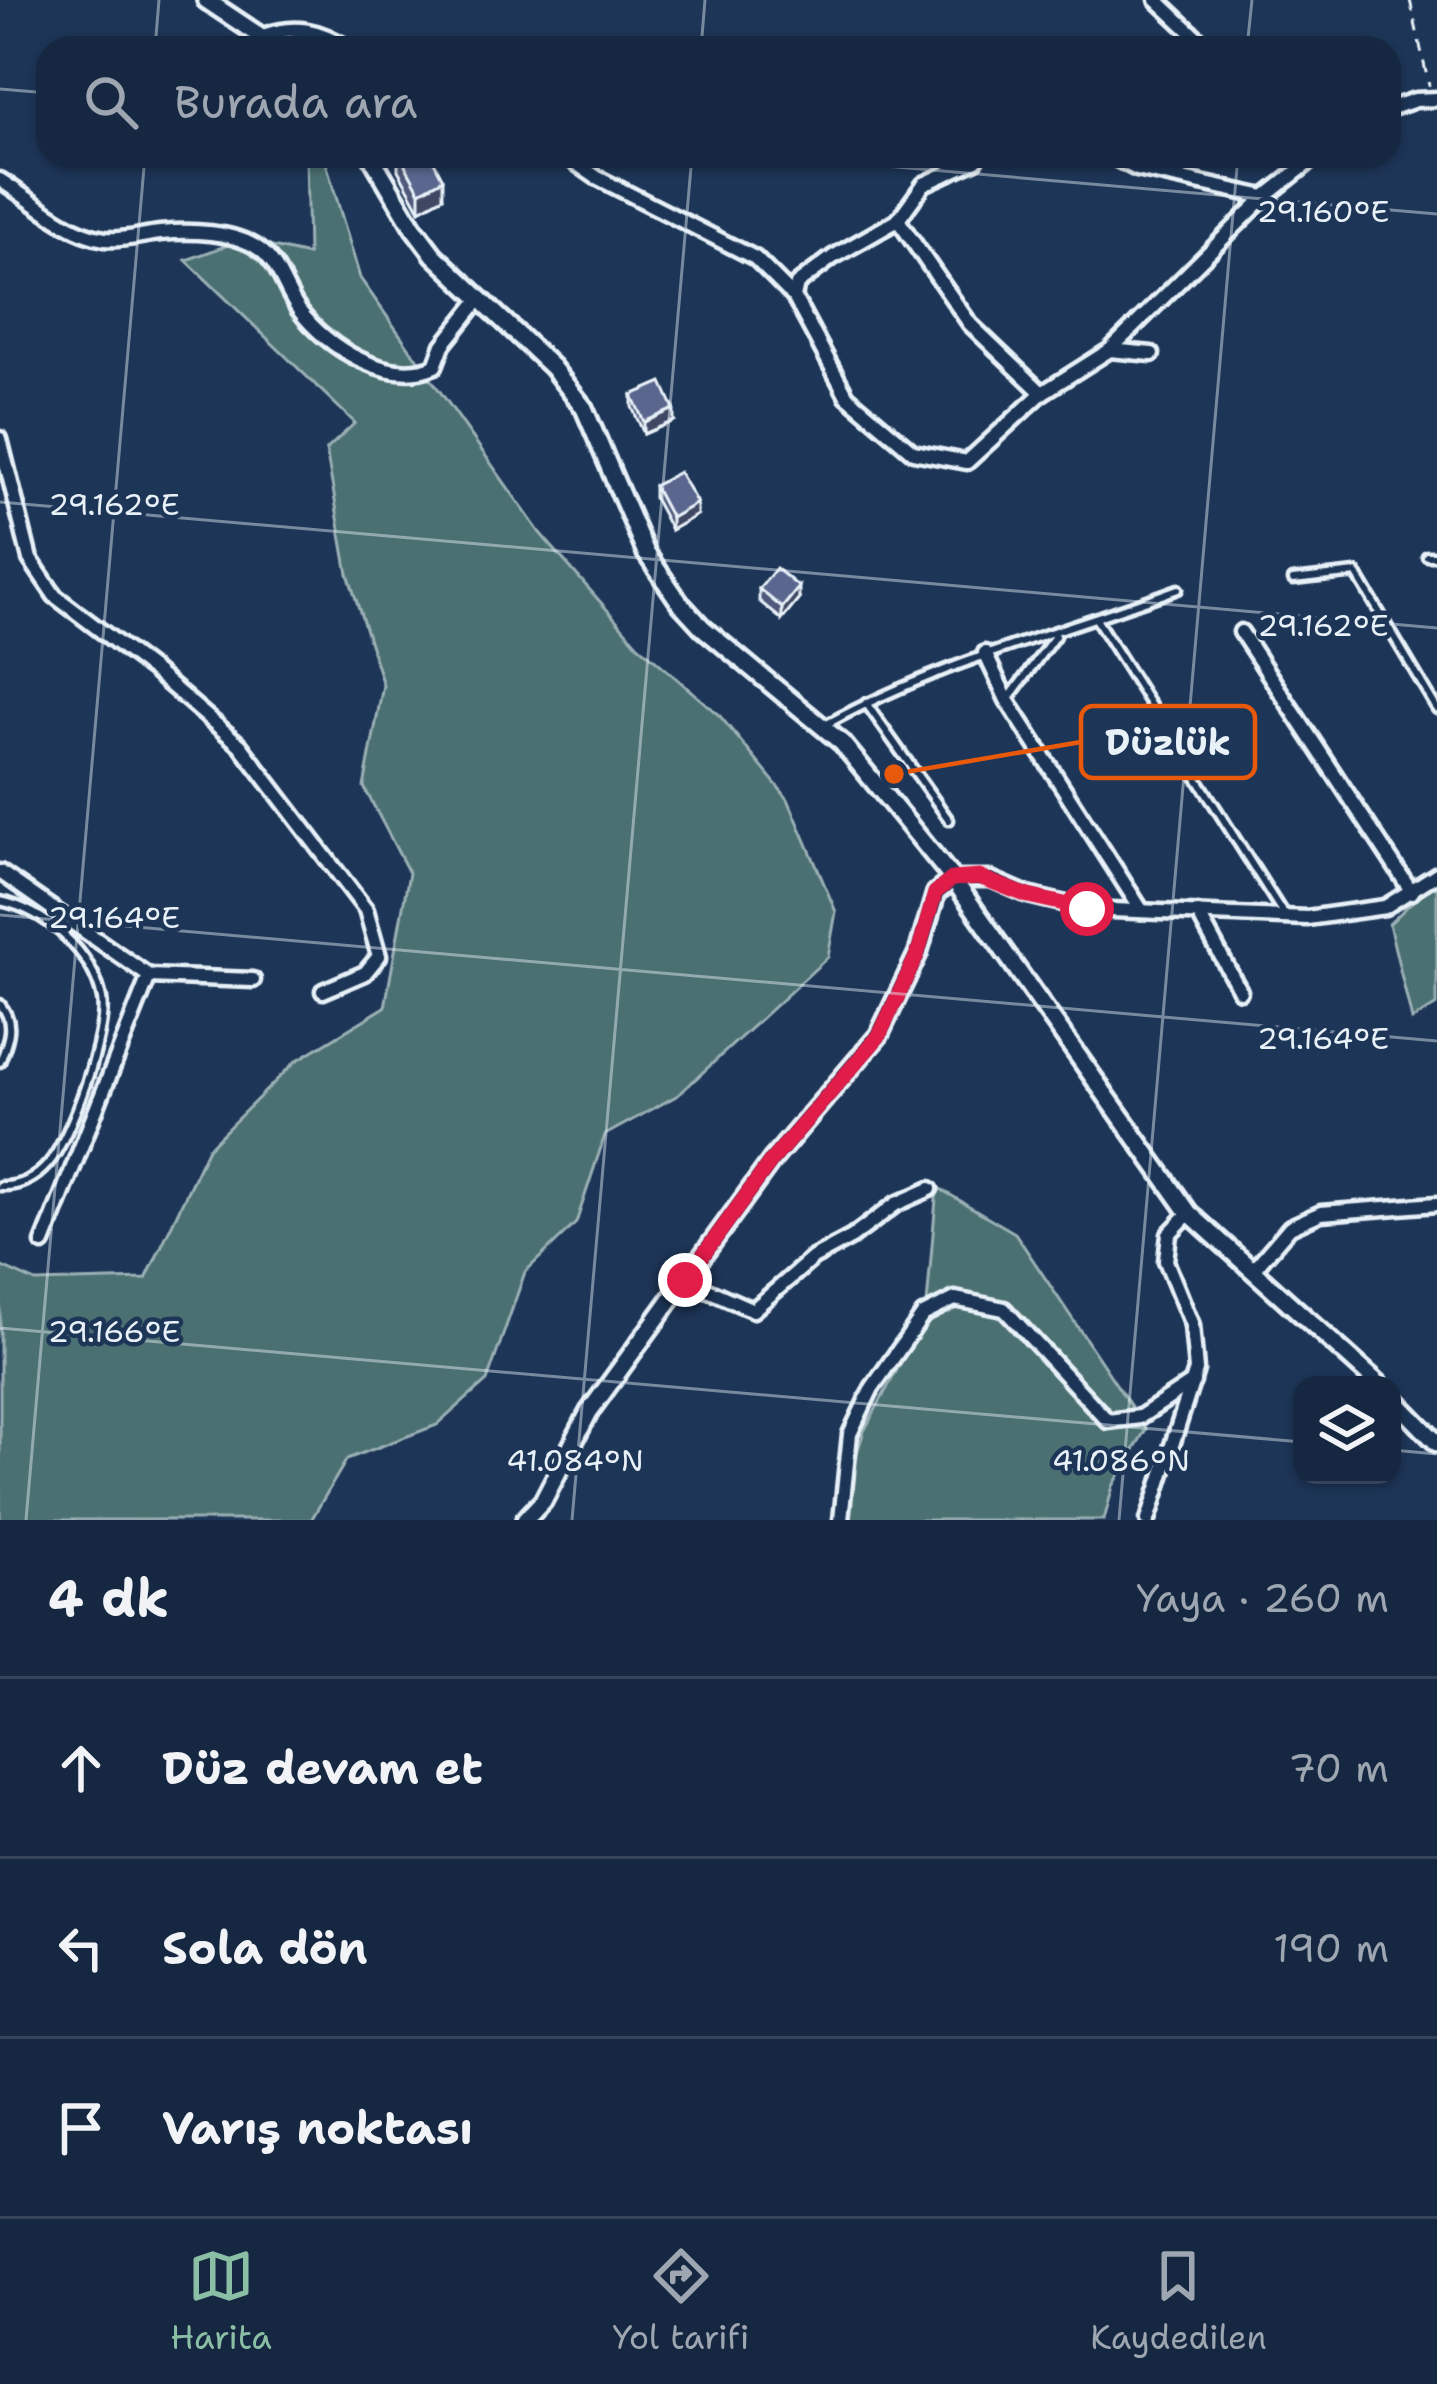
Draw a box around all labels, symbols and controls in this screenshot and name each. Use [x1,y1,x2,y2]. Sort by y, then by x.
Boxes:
search box [36,36,1401,168]
icon: search [78,69,144,135]
text: Burada ara [174,72,417,132]
text: 29.160°E [1257,191,1389,232]
text: 29.162°E [48,484,180,525]
text: 29.162°E [1257,605,1389,646]
callout: Düzlük [1081,706,1255,778]
text: Düzlük [1105,718,1231,767]
route start [1060,882,1114,936]
text: 29.164°E [48,897,180,938]
text: 29.164°E [1257,1018,1389,1059]
route end [658,1253,712,1307]
text: 29.166°E [48,1311,180,1352]
map controls [1293,1376,1401,1484]
button: layers [1293,1376,1401,1484]
text: 41.084°N [506,1440,644,1481]
text: 41.086°N [1052,1440,1190,1481]
text: 4 dk [48,1564,169,1632]
text: Yaya · 260 m [1136,1572,1389,1624]
icon: ahead [48,1735,114,1801]
text: Düz devam et [162,1738,483,1798]
text: 70 m [1288,1742,1389,1794]
icon: left [48,1915,114,1981]
text: Sola dön [162,1918,368,1978]
text: 190 m [1273,1922,1389,1974]
icon: arrive [48,2095,114,2161]
text: Varış noktası [162,2098,473,2158]
tab: Harita [170,2243,272,2360]
tab: Yol tarifi [612,2243,749,2360]
tab: Kaydedilen [1090,2243,1267,2360]

